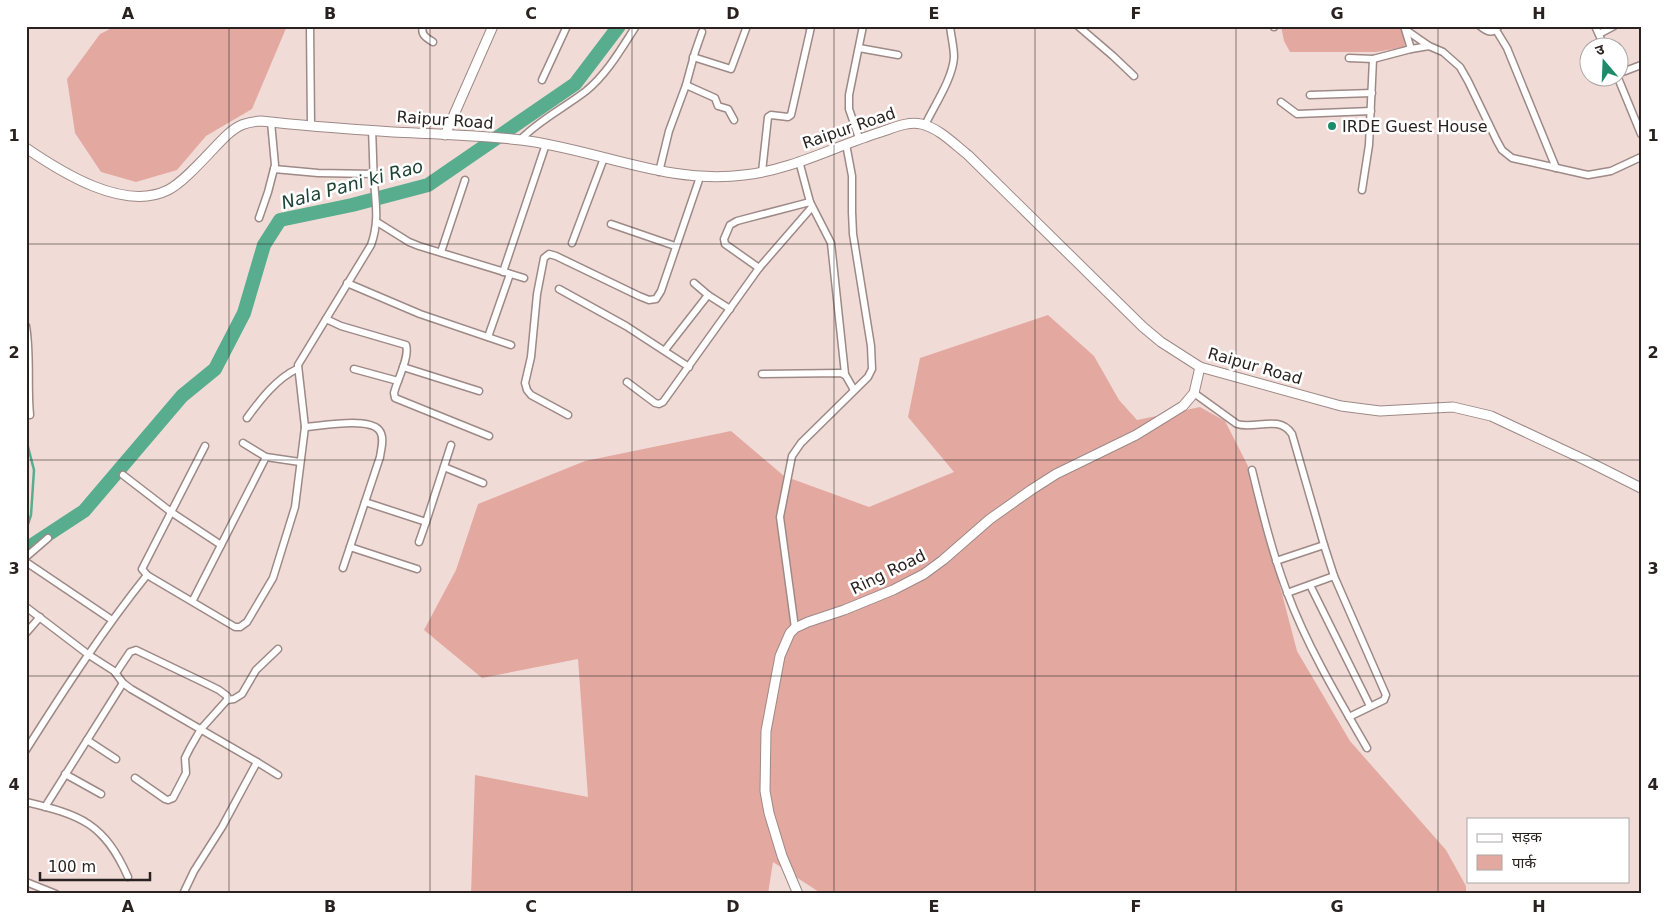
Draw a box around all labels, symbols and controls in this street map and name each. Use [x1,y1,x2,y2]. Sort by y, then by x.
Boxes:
text: A [122,4,135,23]
text: B [324,4,336,23]
text: C [525,4,537,23]
text: D [726,4,740,23]
text: E [929,4,939,23]
text: F [1131,4,1141,23]
text: G [1330,4,1344,23]
text: H [1532,4,1546,23]
north arrow [1580,38,1630,88]
text: उ [1593,41,1607,59]
street label: Raipur Road [800,103,898,153]
street label: Raipur Road [396,107,494,133]
place label: IRDE Guest House [1342,117,1488,136]
marker: IRDE Guest House [1326,120,1338,132]
text: 1 [8,126,20,145]
text: 1 [1647,126,1659,145]
water label: Nala Pani ki Rao [279,155,425,213]
text: 2 [8,343,20,362]
street label: Raipur Road [1206,343,1304,389]
text: 2 [1647,343,1659,362]
street label: Ring Road [847,546,929,598]
text: 3 [8,559,20,578]
text: 3 [1647,559,1659,578]
text: 4 [8,775,20,794]
text: 4 [1647,775,1659,794]
legend [1467,818,1630,882]
text: सड़क [1512,828,1542,846]
scale bar [40,850,150,882]
text: पार्क [1512,854,1536,872]
text: 100 m [48,858,96,876]
text: A [122,897,135,916]
text: B [324,897,336,916]
text: C [525,897,537,916]
text: D [726,897,740,916]
text: E [929,897,939,916]
text: F [1131,897,1141,916]
text: G [1330,897,1344,916]
text: H [1532,897,1546,916]

